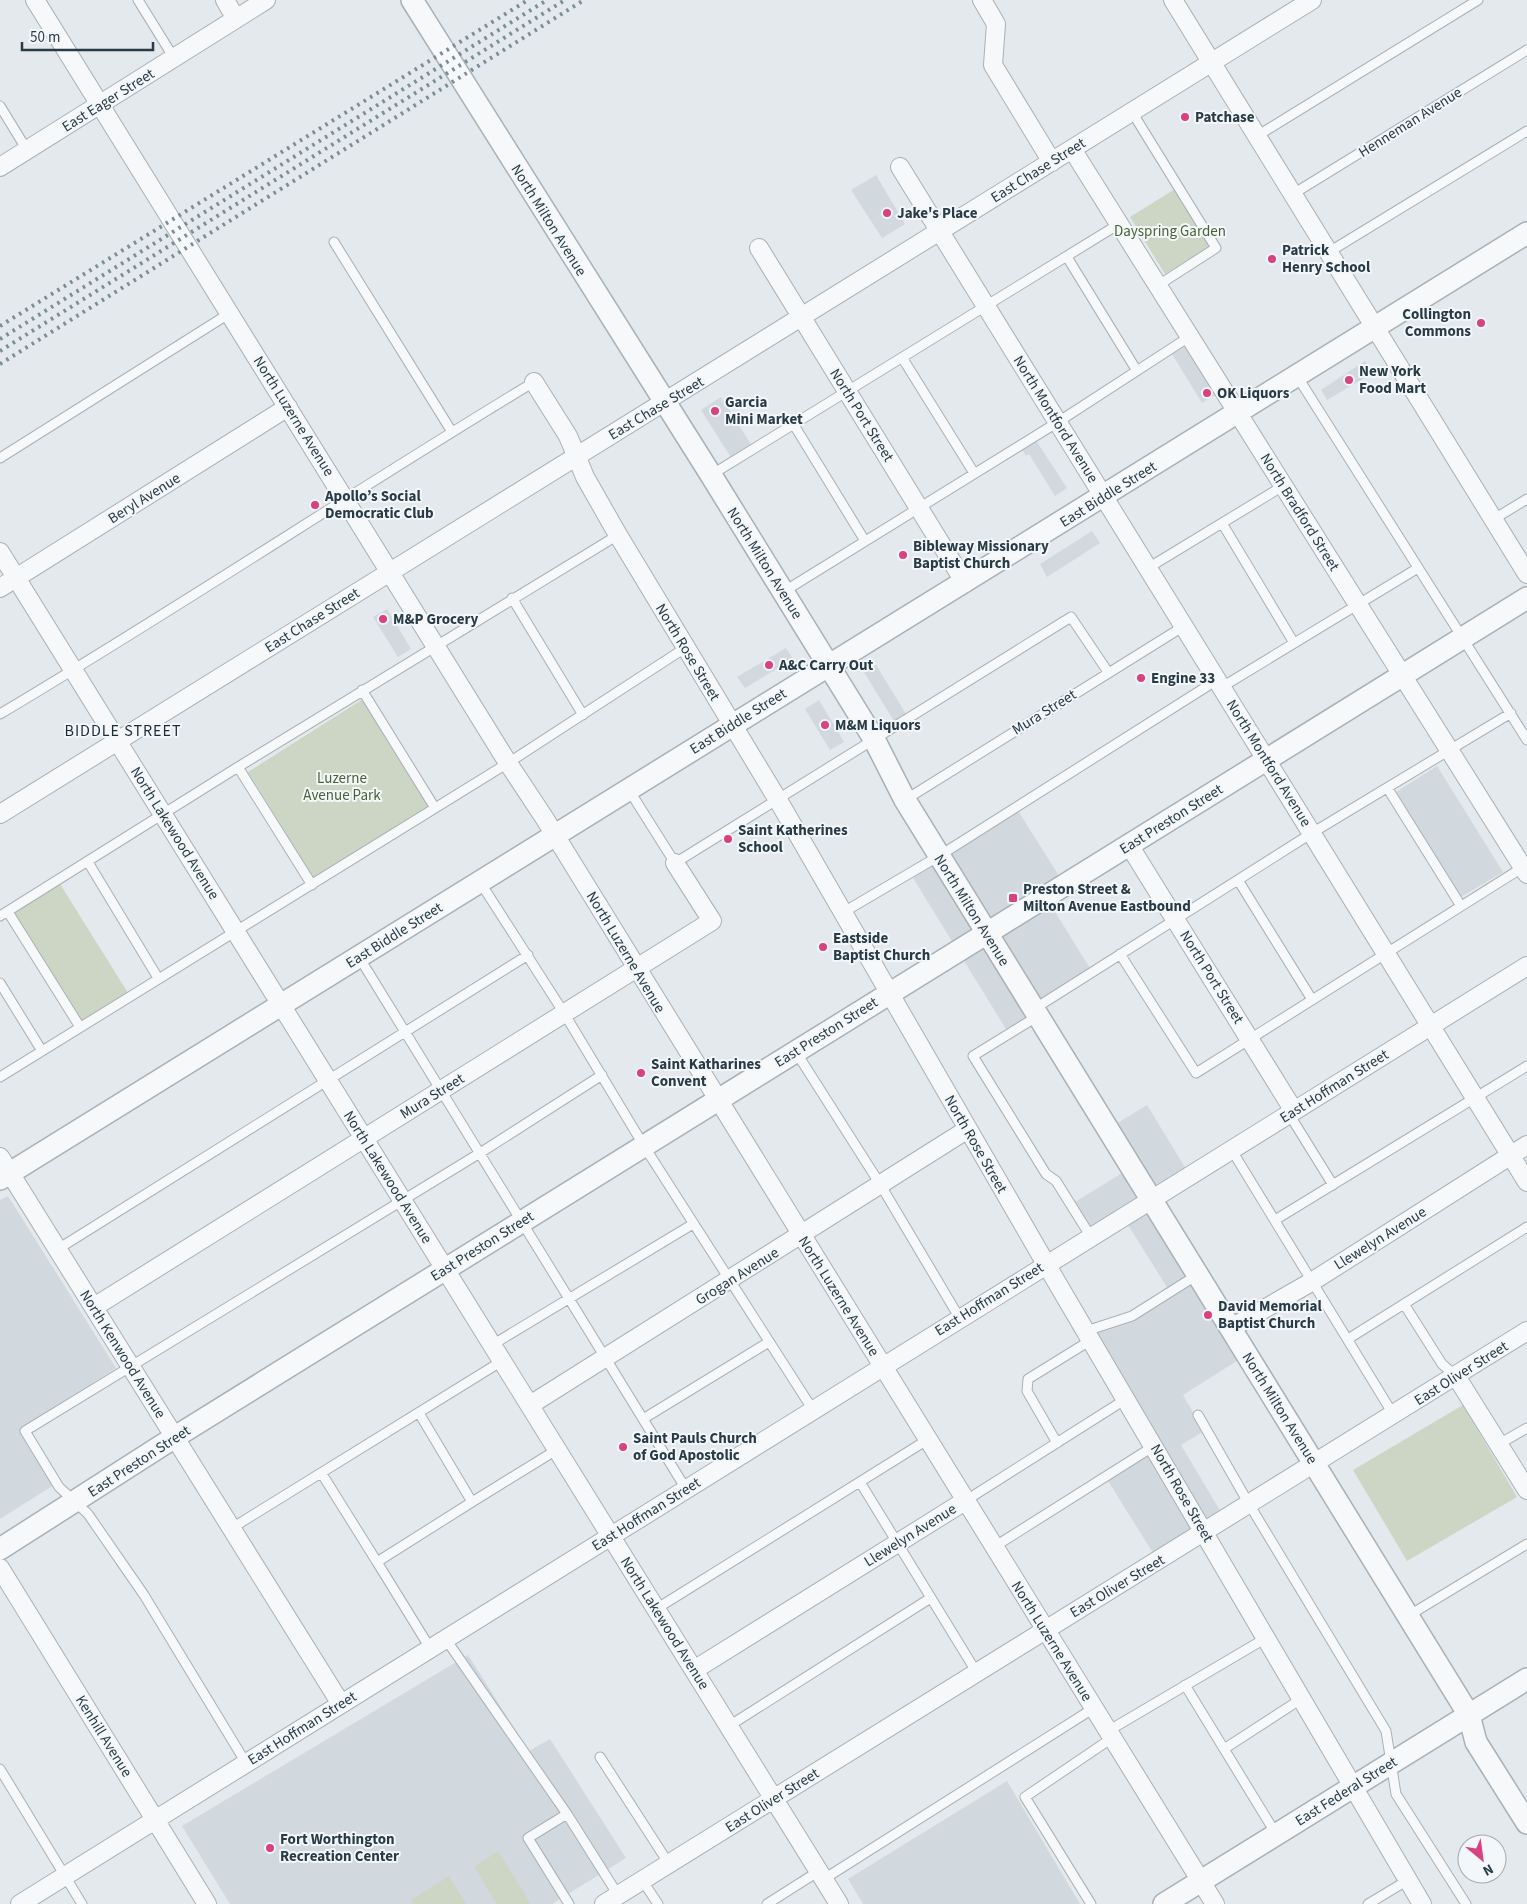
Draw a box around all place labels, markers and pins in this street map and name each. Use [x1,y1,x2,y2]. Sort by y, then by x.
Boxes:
place label: Patchase [1195,107,1255,128]
marker: Patchase [1179,111,1191,123]
place label: Jake's Place [897,203,978,224]
marker: Jake's Place [881,207,893,219]
place label: Patrick Henry School [1282,240,1371,278]
marker: Patrick Henry School [1266,253,1278,265]
place label: Collington Commons [1402,304,1471,342]
marker: Collington Commons [1475,317,1487,329]
place label: New York Food Mart [1359,361,1426,399]
marker: New York Food Mart [1343,374,1355,386]
place label: OK Liquors [1217,383,1290,404]
marker: OK Liquors [1201,387,1213,399]
place label: Garcia Mini Market [725,392,803,430]
marker: Garcia Mini Market [709,405,721,417]
place label: Apollo’s Social Democratic Club [324,486,434,524]
marker: Apollo’s Social Democratic Club [309,499,321,511]
place label: Bibleway Missionary Baptist Church [913,536,1049,574]
marker: Bibleway Missionary Baptist Church [897,549,909,561]
place label: M&P Grocery [393,609,479,630]
marker: M&P Grocery [377,613,389,625]
place label: A&C Carry Out [778,655,874,676]
marker: A&C Carry Out [763,659,775,671]
place label: Engine 33 [1151,668,1215,689]
marker: Engine 33 [1135,672,1147,684]
place label: M&M Liquors [835,715,921,736]
marker: M&M Liquors [819,719,831,731]
place label: Saint Katherines School [738,820,848,858]
marker: Saint Katherines School [722,833,734,845]
place label: Preston Street & Milton Avenue Eastbound [1023,879,1191,917]
marker: Preston Street & Milton Avenue Eastbound [1007,892,1019,904]
place label: Eastside Baptist Church [833,928,930,966]
marker: Eastside Baptist Church [817,941,829,953]
place label: Saint Katharines Convent [651,1054,761,1092]
marker: Saint Katharines Convent [635,1067,647,1079]
place label: David Memorial Baptist Church [1218,1296,1322,1334]
marker: David Memorial Baptist Church [1202,1309,1214,1321]
place label: Saint Pauls Church of God Apostolic [633,1428,757,1466]
marker: Saint Pauls Church of God Apostolic [617,1441,629,1453]
place label: Fort Worthington Recreation Center [280,1829,399,1867]
marker: Fort Worthington Recreation Center [264,1842,276,1854]

